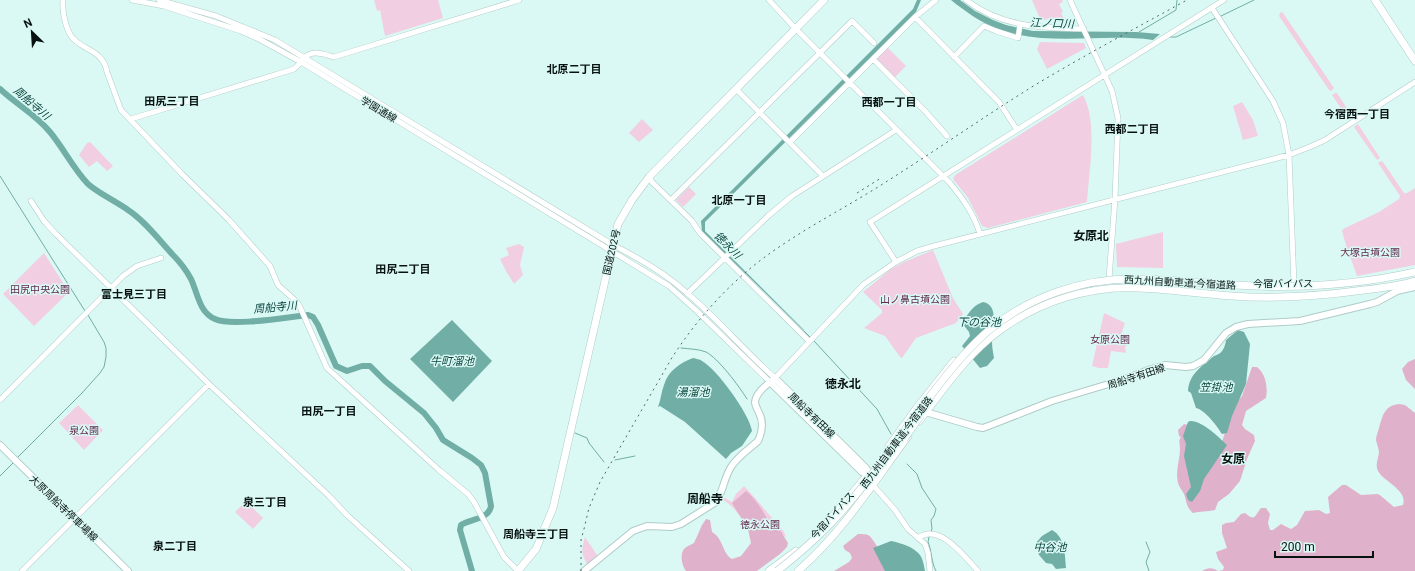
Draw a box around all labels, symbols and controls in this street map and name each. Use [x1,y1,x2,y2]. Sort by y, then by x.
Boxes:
north arrow [12,12,52,52]
text: N [22,16,34,31]
water label: 江ノ口川 [1030,16,1075,31]
district label: 北原二丁目 [547,63,602,76]
water label: 周船寺川 [11,84,53,123]
street label: 学園通線 [359,94,399,124]
district label: 田尻三丁目 [145,95,200,108]
district label: 西都一丁目 [862,96,917,109]
district label: 今宿西一丁目 [1324,108,1390,121]
district label: 西都二丁目 [1105,123,1160,136]
district label: 北原一丁目 [712,194,767,207]
street label: 国道202号 [601,228,622,276]
water label: 徳永川 [711,229,745,262]
district label: 女原北 [1073,229,1109,243]
park label: 大塚古墳公園 [1340,247,1400,258]
district label: 田尻二丁目 [376,263,431,276]
street label: 西九州自動車道;今宿道路 [1124,274,1236,291]
street label: 今宿バイパス [1253,278,1313,289]
park label: 田尻中央公園 [10,284,70,295]
district label: 富士見三丁目 [101,288,167,301]
park label: 山ノ鼻古墳公園 [880,294,950,305]
water label: 周船寺川 [253,299,299,316]
water label: 下の谷池 [957,316,1002,329]
park label: 女原公園 [1090,334,1130,345]
water label: 牛町溜池 [430,355,475,368]
street label: 周船寺有田線 [1106,362,1166,391]
district label: 徳永北 [825,377,861,391]
water label: 笠掛池 [1200,381,1233,394]
water label: 湯溜池 [677,386,710,399]
street label: 周船寺有田線 [786,391,837,440]
street label: 西九州自動車道;今宿道路 [858,394,935,490]
district label: 田尻一丁目 [302,405,357,418]
park label: 泉公園 [69,425,99,436]
district label: 女原 [1221,452,1245,466]
street label: 大原周船寺停車場線 [27,473,100,544]
street label: 今宿バイパス [808,489,856,541]
district label: 周船寺 [687,492,723,506]
district label: 泉三丁目 [243,496,287,509]
park label: 徳永公園 [740,519,780,530]
district label: 周船寺三丁目 [503,528,569,541]
scale bar [1275,533,1373,559]
district label: 泉二丁目 [153,540,197,553]
text: 200 m [1281,540,1315,554]
water label: 中谷池 [1034,541,1067,554]

